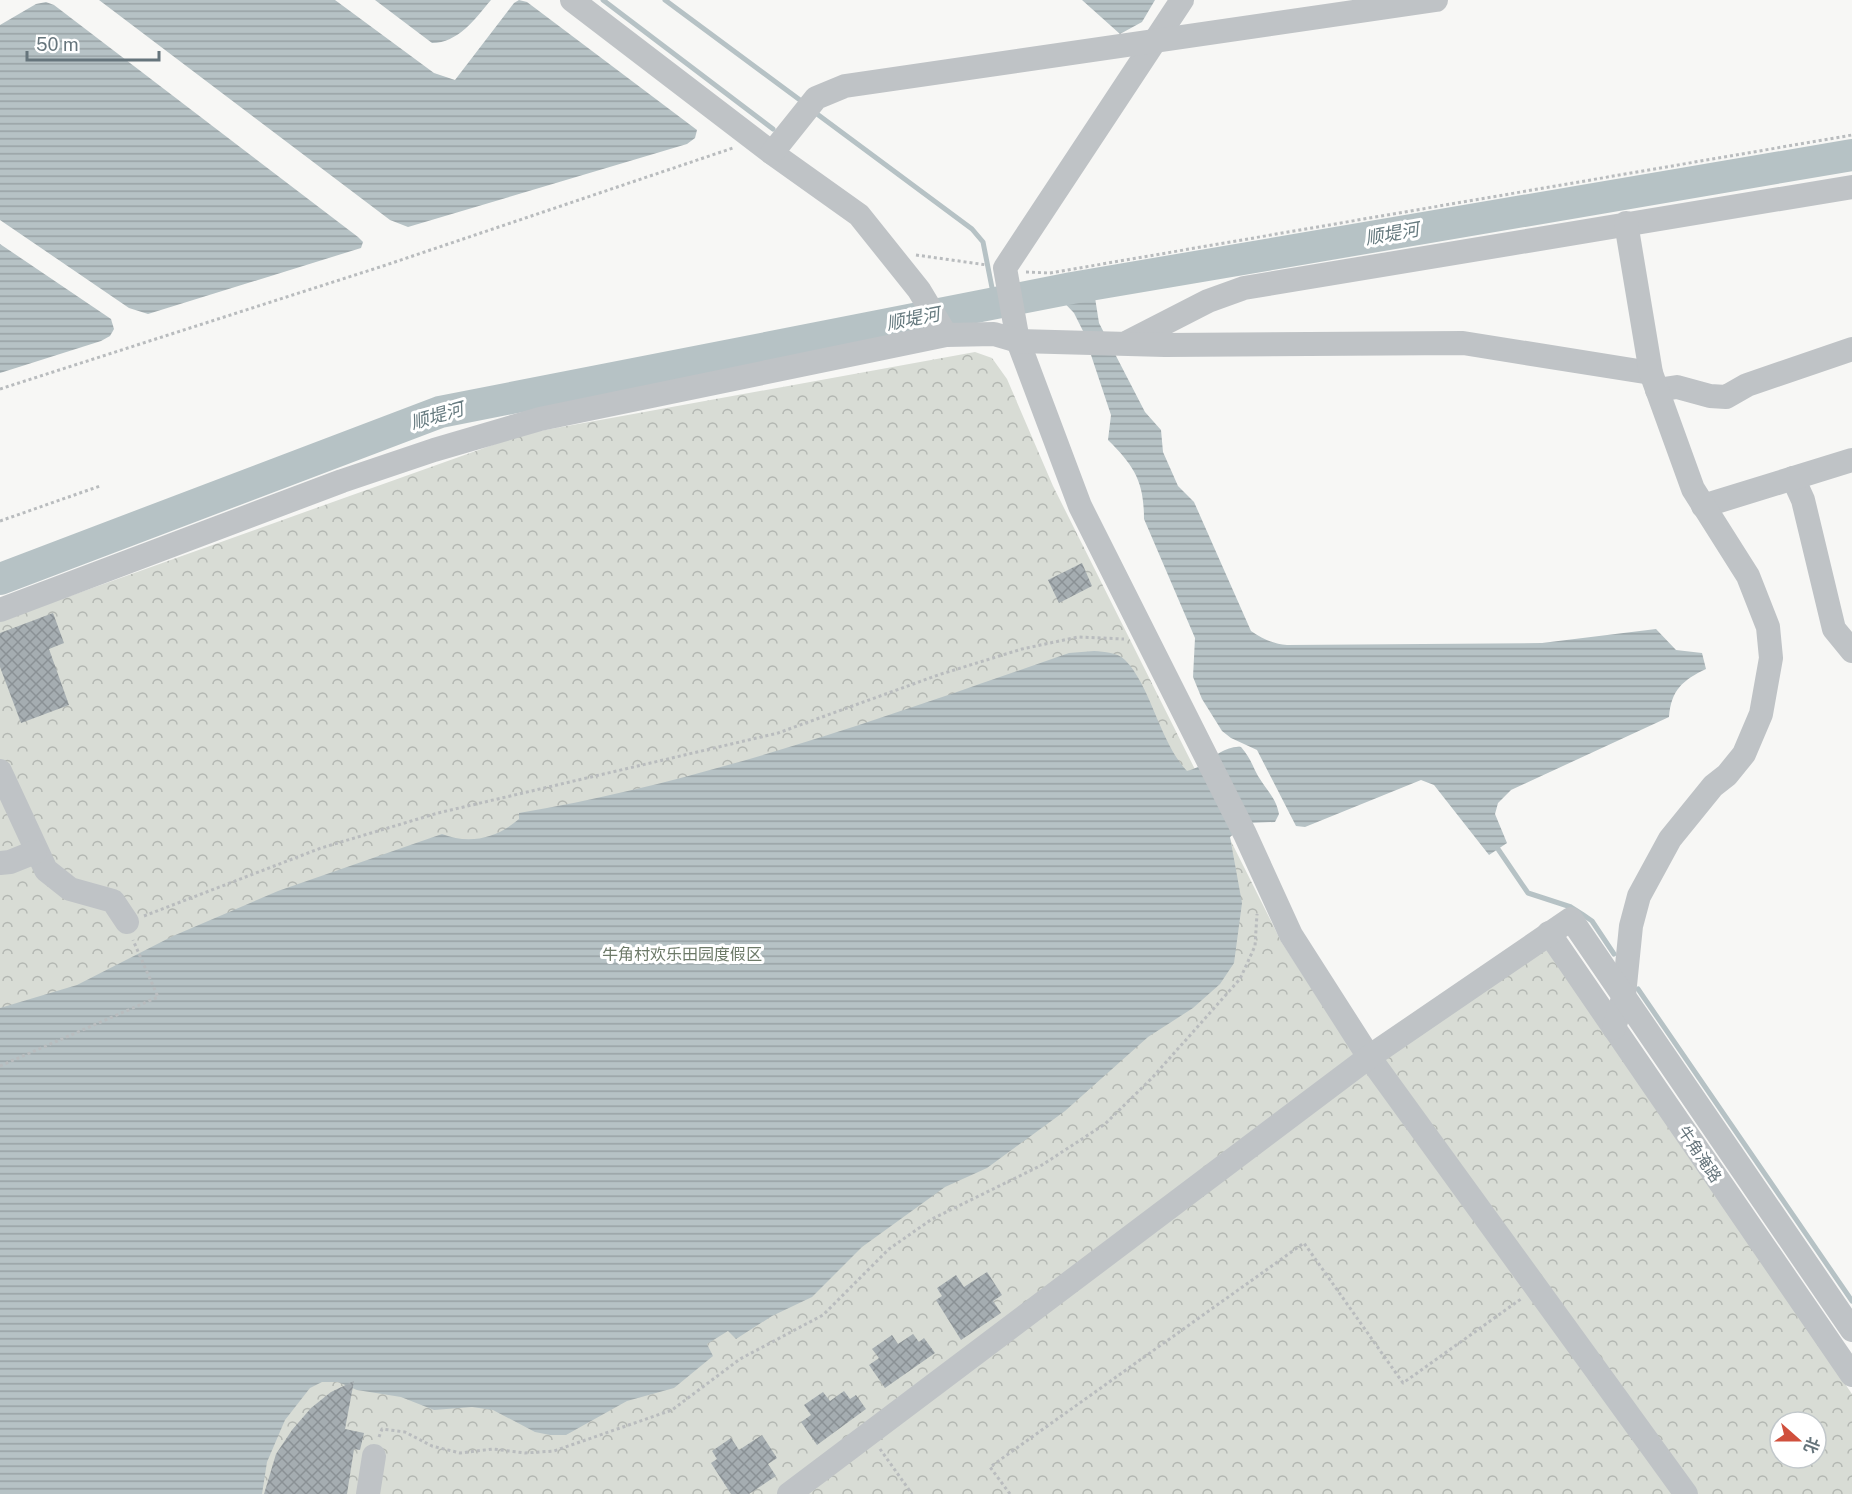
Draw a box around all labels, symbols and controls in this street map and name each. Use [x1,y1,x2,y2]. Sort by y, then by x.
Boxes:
scale bar [27,24,159,62]
text: 50 m [36,34,79,55]
water label: 顺堤河 [1364,218,1423,249]
water label: 顺堤河 [884,302,944,334]
water label: 顺堤河 [408,397,469,433]
park label: 牛角村欢乐田园度假区 [602,945,762,964]
street label: 牛角淹路 [1674,1122,1725,1186]
north arrow [1768,1410,1828,1470]
text: 北 [1800,1434,1823,1456]

